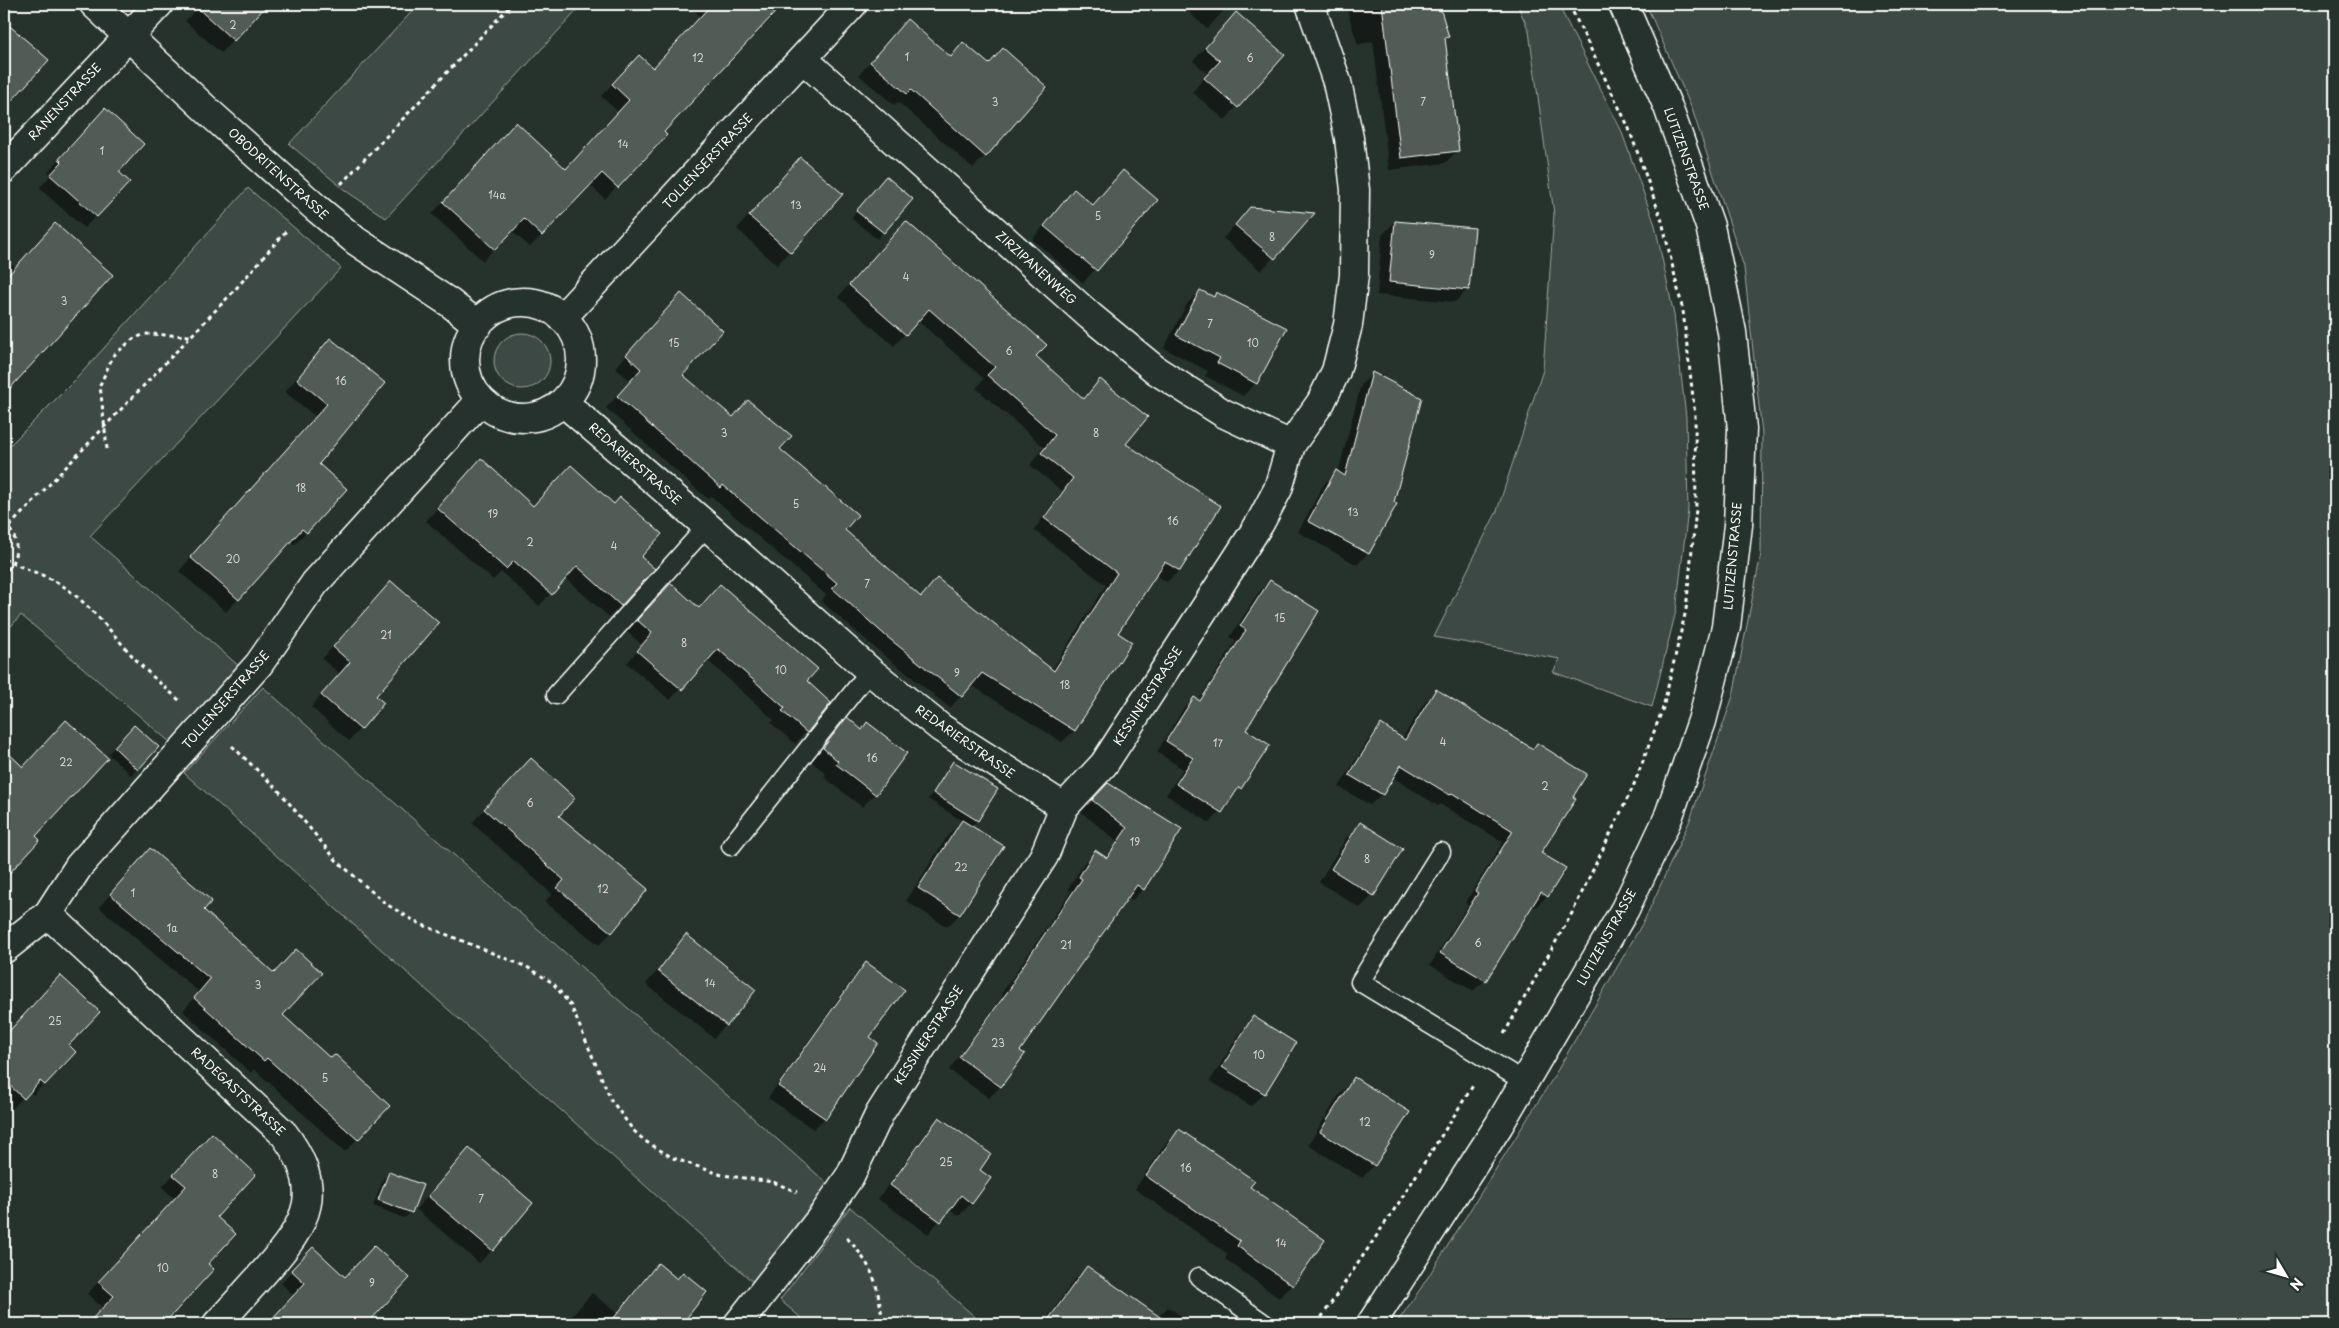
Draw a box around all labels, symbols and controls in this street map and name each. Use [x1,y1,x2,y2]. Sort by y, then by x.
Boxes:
house number: 2 [229,17,237,32]
house number: 1 [905,49,909,64]
house number: 12 [692,50,704,65]
house number: 6 [1246,50,1254,65]
street label: RANENSTRASSE [24,59,105,144]
house number: 3 [992,94,998,109]
house number: 7 [1420,94,1426,109]
street label: LUTIZENSTRASSE [1660,105,1714,212]
street label: TOLLENSERSTRASSE [658,108,757,212]
street label: OBODRITENSTRASSE [224,123,333,223]
house number: 14 [617,136,629,151]
house number: 1 [100,143,104,158]
house number: 14a [488,187,506,202]
house number: 13 [790,197,802,212]
house number: 5 [1095,208,1101,223]
street label: ZIRZIPANENWEG [992,226,1081,309]
house number: 8 [1269,229,1275,244]
house number: 9 [1429,247,1435,262]
house number: 4 [903,269,910,284]
house number: 3 [61,293,67,308]
house number: 7 [1207,316,1213,331]
house number: 15 [669,335,679,350]
house number: 10 [1247,335,1259,350]
house number: 6 [1005,343,1013,358]
house number: 16 [335,373,347,388]
street label: REDARIERSTRASSE [585,418,686,509]
house number: 3 [721,425,727,440]
house number: 8 [1093,425,1099,440]
house number: 18 [296,480,306,495]
house number: 5 [793,496,799,511]
street label: LUTIZENSTRASSE [1718,501,1746,611]
house number: 13 [1347,504,1359,519]
house number: 19 [488,506,498,521]
house number: 16 [1167,513,1179,528]
house number: 2 [526,534,534,549]
house number: 4 [611,538,618,553]
house number: 20 [226,551,240,566]
house number: 7 [864,576,870,591]
house number: 15 [1275,610,1285,625]
house number: 21 [380,627,392,642]
house number: 8 [681,635,687,650]
street label: KESSINERSTRASSE [1108,642,1186,749]
street label: TOLLENSERSTRASSE [177,646,273,752]
house number: 10 [775,662,787,677]
house number: 9 [954,665,960,680]
house number: 18 [1060,677,1070,692]
street label: REDARIERSTRASSE [912,700,1019,782]
house number: 4 [1440,734,1447,749]
house number: 17 [1213,735,1224,750]
house number: 16 [866,750,878,765]
house number: 22 [59,754,73,769]
house number: 2 [1541,778,1549,793]
house number: 6 [526,795,534,810]
house number: 19 [1130,834,1140,849]
house number: 8 [1364,851,1370,866]
house number: 22 [954,859,968,874]
house number: 12 [597,881,609,896]
house number: 1 [131,885,135,900]
street label: LUTIZENSTRASSE [1572,885,1640,988]
house number: 1a [167,920,178,935]
house number: 6 [1474,935,1482,950]
house number: 21 [1060,937,1072,952]
house number: 14 [704,975,716,990]
house number: 3 [255,977,261,992]
street label: KESSINERSTRASSE [889,981,967,1088]
house number: 25 [48,1013,62,1028]
house number: 23 [991,1035,1005,1050]
street label: RADEGASTSTRASSE [188,1043,290,1140]
house number: 10 [1253,1047,1265,1062]
house number: 24 [813,1060,827,1075]
house number: 5 [322,1070,328,1085]
house number: 12 [1359,1114,1371,1129]
house number: 25 [939,1154,953,1169]
house number: 16 [1180,1160,1192,1175]
house number: 8 [212,1166,218,1181]
house number: 7 [478,1191,484,1206]
house number: 14 [1275,1235,1287,1250]
north arrow [2262,1250,2312,1300]
house number: 10 [157,1260,169,1275]
text: N [2285,1273,2308,1295]
house number: 9 [369,1275,375,1290]

